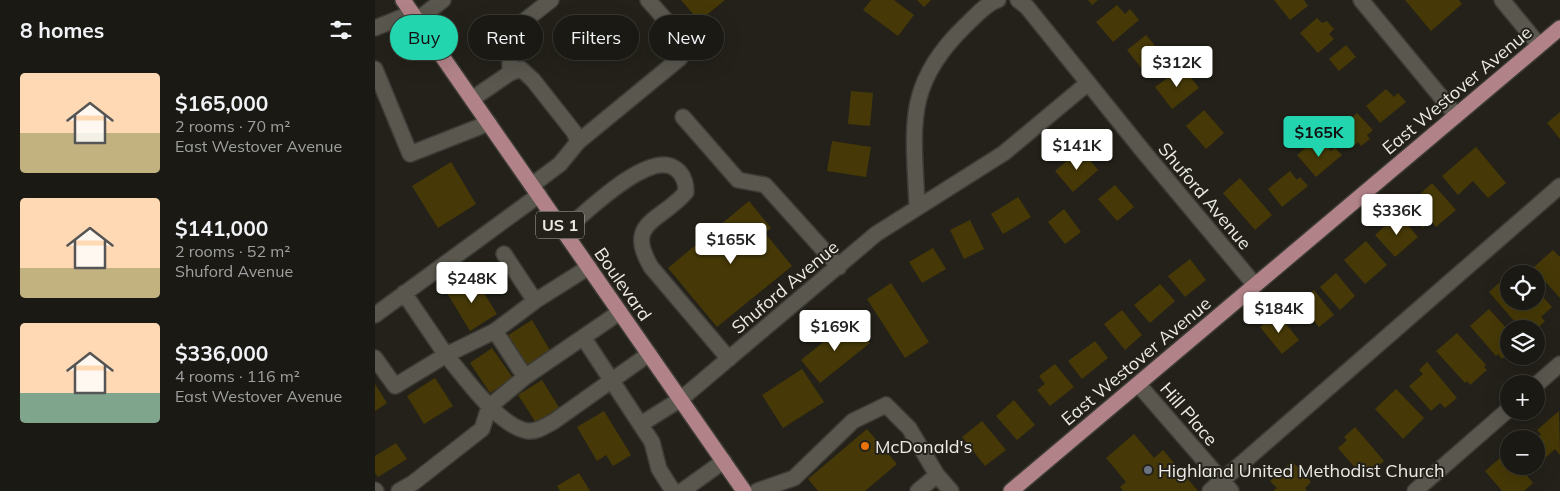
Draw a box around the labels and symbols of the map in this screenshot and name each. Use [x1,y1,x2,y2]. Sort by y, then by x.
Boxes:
street label: East Westover Avenue [1378,21,1536,159]
pin: $312K [1142,46,1212,88]
pin: $165K [1284,116,1354,158]
pin: $141K [1042,128,1112,171]
street label: Shuford Avenue [1153,138,1257,254]
pin: $336K [1362,194,1432,236]
road number: US 1 [536,212,584,238]
pin: $165K [696,222,766,265]
street label: Shuford Avenue [727,235,843,339]
street label: Boulevard [589,243,657,325]
pin: $248K [437,262,507,304]
street label: East Westover Avenue [1057,292,1215,430]
pin: $184K [1244,292,1314,334]
pin: $169K [800,310,870,352]
street label: Hill Place [1155,378,1223,450]
place label: McDonald's [875,435,972,458]
marker: McDonald's [859,440,871,452]
place label: Highland United Methodist Church [1158,459,1444,482]
marker: Highland United Methodist Church [1142,464,1154,476]

